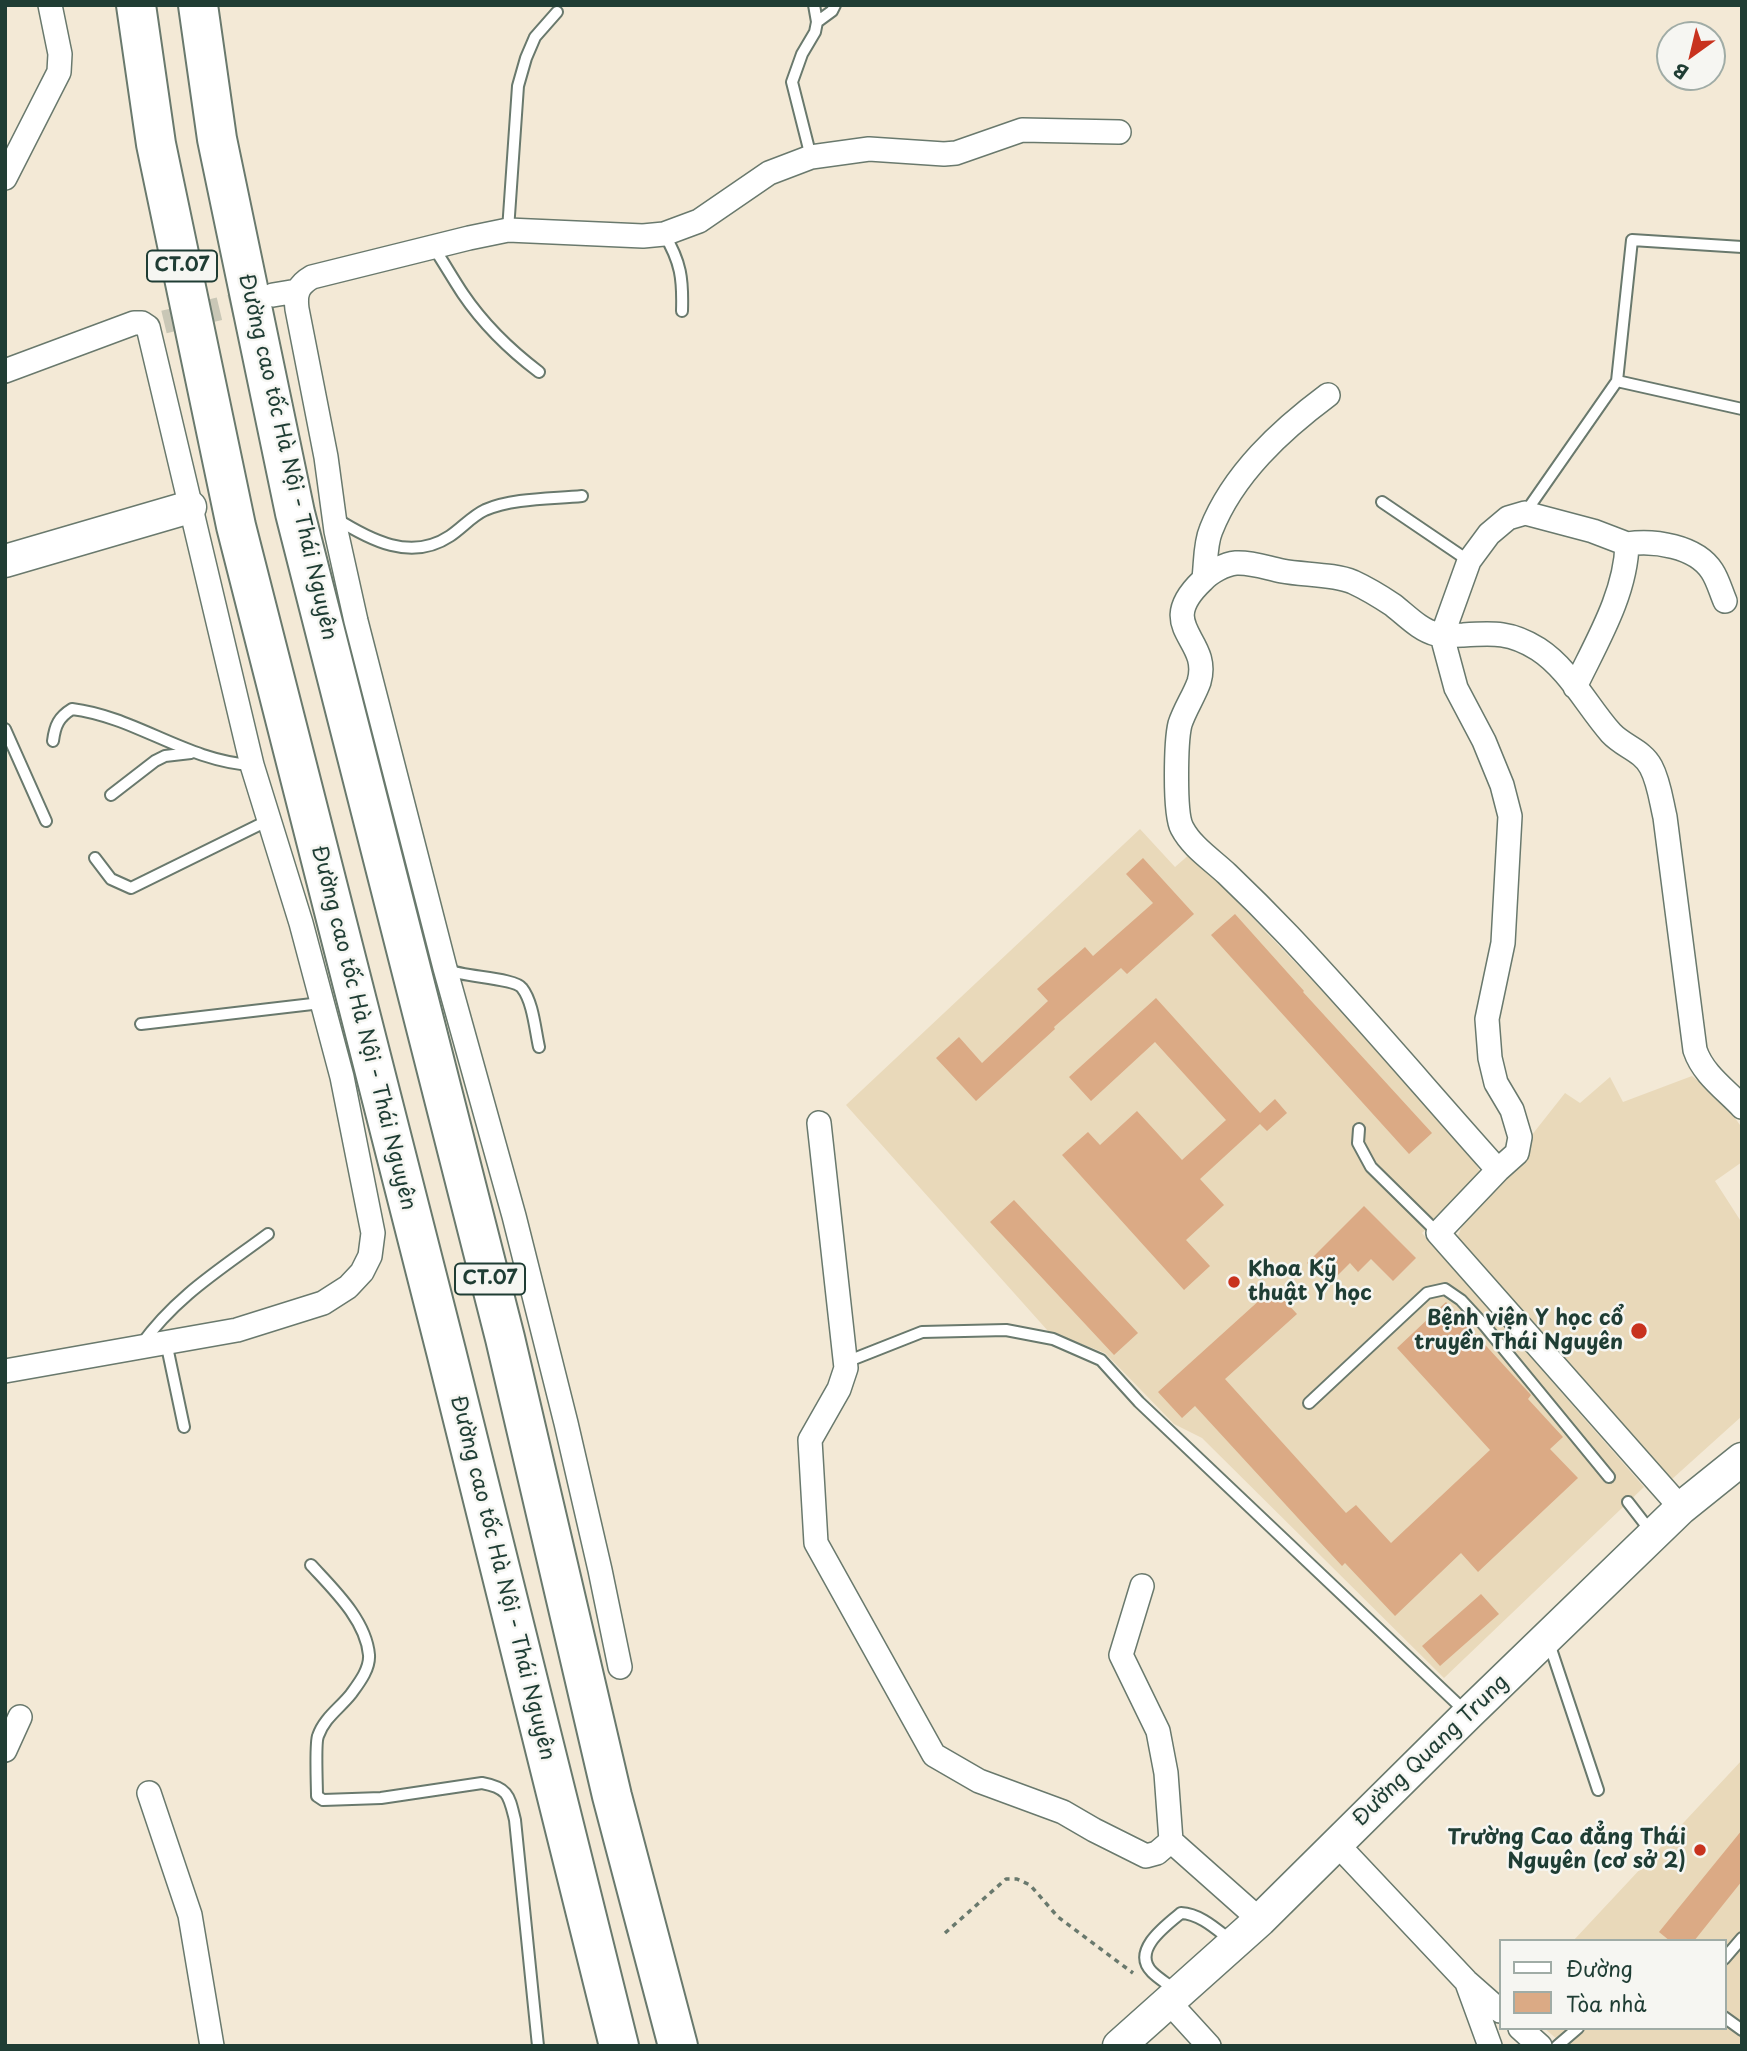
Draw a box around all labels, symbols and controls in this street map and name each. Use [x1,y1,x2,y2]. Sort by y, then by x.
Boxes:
north arrow [1656,21,1726,91]
text: B [1667,57,1694,87]
road number: CT.07 [147,250,217,282]
street label: Đường cao tốc Hà Nội - Thái Nguyên [233,271,341,643]
street label: Đường cao tốc Hà Nội - Thái Nguyên [305,843,421,1213]
place label: Khoa Kỹ thuật Y học [1248,1257,1372,1307]
road number: CT.07 [455,1264,525,1294]
marker: Khoa Kỹ thuật Y học [1226,1274,1242,1290]
place label: Bệnh viện Y học cổ truyền Thái Nguyên [1414,1306,1623,1356]
marker: Bệnh viện Y học cổ truyền Thái Nguyên [1629,1321,1649,1341]
street label: Đường cao tốc Hà Nội - Thái Nguyên [444,1393,560,1763]
street label: Đường Quang Trung [1348,1670,1514,1832]
place label: Trường Cao đẳng Thái Nguyên (cơ sở 2) [1448,1825,1686,1875]
marker: Trường Cao đẳng Thái Nguyên (cơ sở 2) [1692,1842,1708,1858]
legend [1498,1939,1726,2030]
text: Đường [1566,1952,1633,1984]
text: Tòa nhà [1566,1987,1646,2019]

